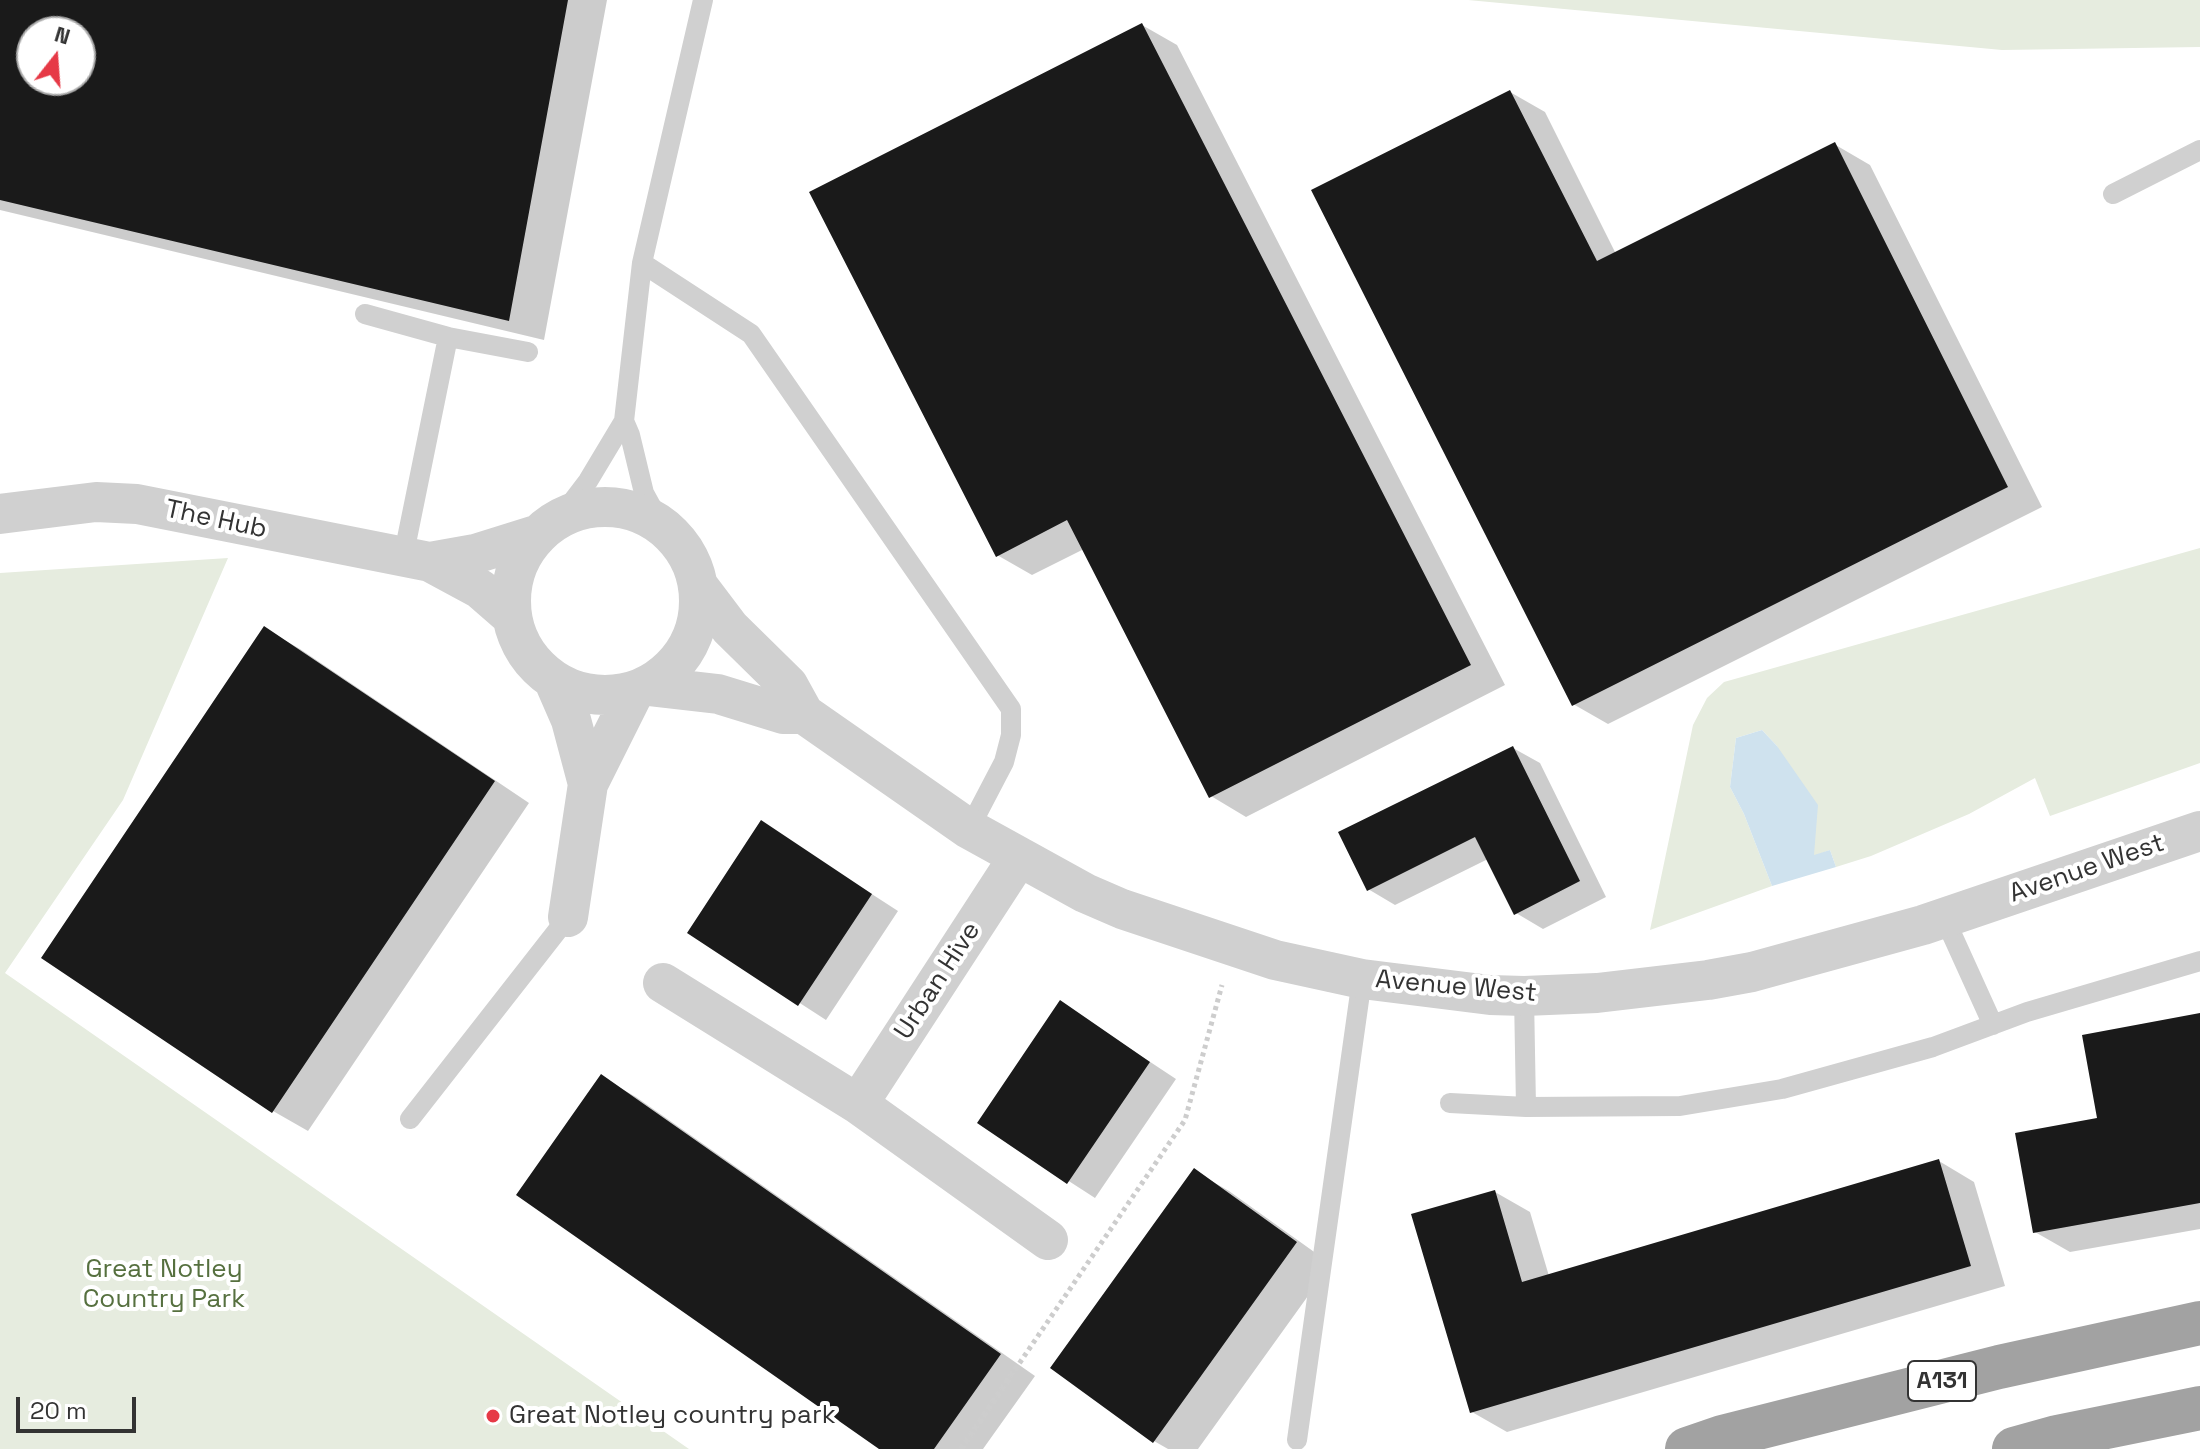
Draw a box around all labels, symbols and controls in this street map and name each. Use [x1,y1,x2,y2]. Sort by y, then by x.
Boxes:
north arrow [16,16,96,96]
text: N [51,19,74,51]
street label: The Hub [162,494,270,546]
street label: Avenue West [2005,828,2169,910]
street label: Urban Hive [888,916,988,1046]
street label: Avenue West [1374,964,1538,1010]
park label: Great Notley Country Park [83,1254,245,1316]
road number: A131 [1908,1361,1976,1401]
scale bar [20,1381,140,1431]
text: 20 m [30,1395,87,1426]
place label: Great Notley country park [509,1400,836,1432]
marker: Great Notley country park [484,1407,502,1425]

